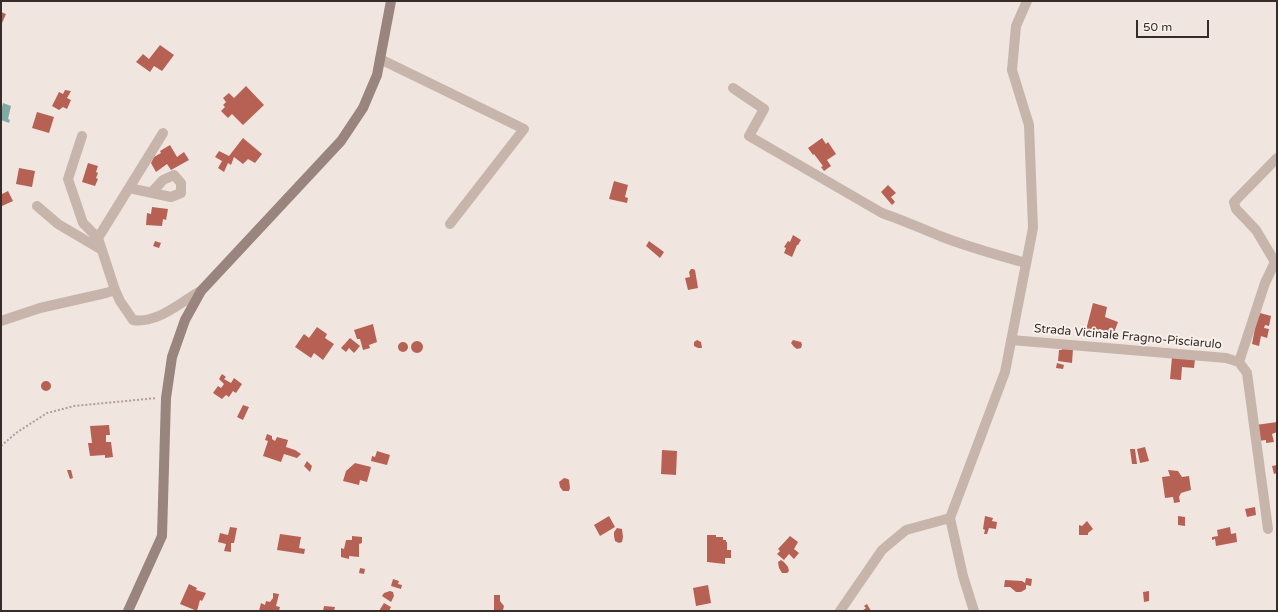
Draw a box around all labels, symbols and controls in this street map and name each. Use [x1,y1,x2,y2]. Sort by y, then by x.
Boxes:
scale bar [1138,12,1211,38]
text: 50 m [1143,20,1172,34]
street label: Strada Vicinale Fragno-Pisciarulo [1034,322,1222,352]

